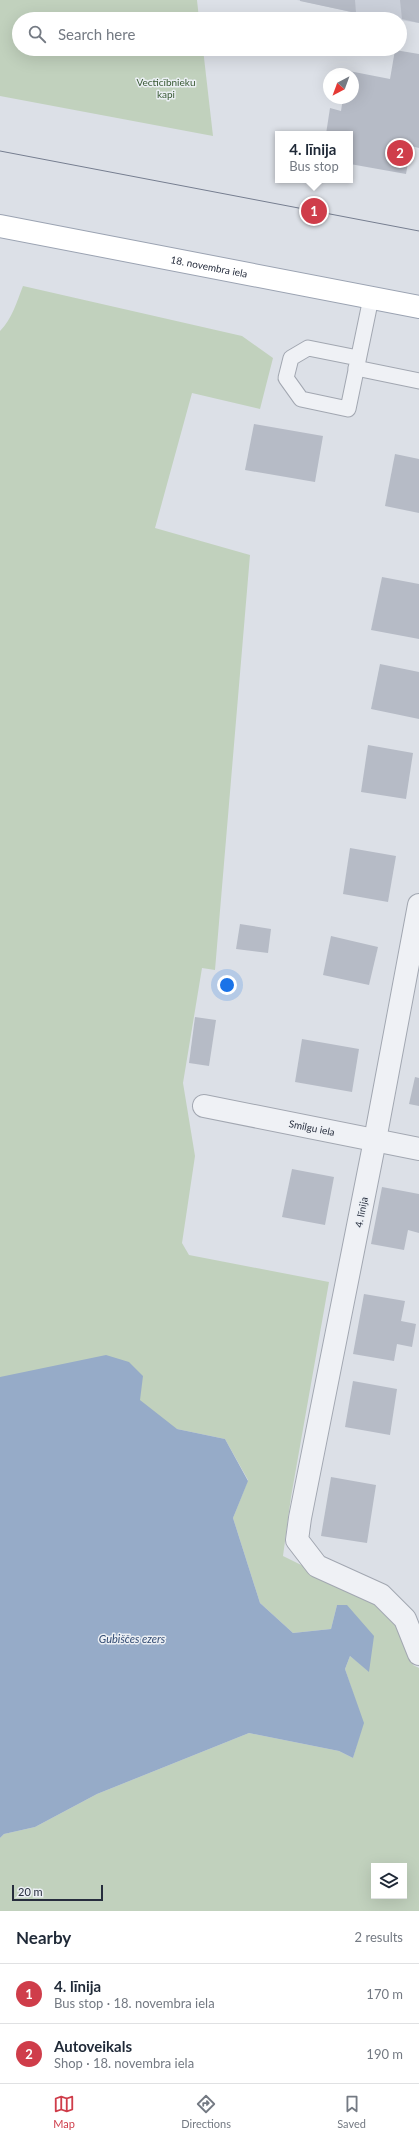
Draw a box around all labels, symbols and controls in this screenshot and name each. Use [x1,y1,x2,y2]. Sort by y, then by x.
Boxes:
search box [12,12,407,56]
icon: search [26,23,48,45]
text: Search here [58,25,135,43]
north arrow [323,68,359,104]
park label: Vecticībnieku kapi [137,76,195,100]
popup [275,131,353,183]
pin: 2 [387,138,413,168]
text: 4. līnija [289,140,336,158]
text: Bus stop [289,158,339,174]
pin: 1 [301,196,327,226]
street label: 18. novembra iela [170,253,249,280]
your location [217,975,237,995]
street label: Smilgu iela [288,1117,336,1138]
street label: 4. līnija [352,1196,370,1228]
water label: Gubiščes ezers [99,1632,166,1645]
map controls [371,1863,407,1899]
button: layers [371,1863,407,1899]
scale bar [12,1883,103,1902]
text: 20 m [18,1885,43,1898]
text: Nearby [16,1927,71,1948]
text: 2 results [355,1929,403,1945]
text: 4. līnija [54,1977,101,1995]
text: 1 [25,1986,33,2002]
text: 170 m [366,1986,403,2002]
text: Bus stop · 18. novembra iela [54,1995,215,2011]
text: Autoveikals [54,2037,132,2055]
text: 2 [25,2046,33,2062]
text: 190 m [366,2046,403,2062]
text: Shop · 18. novembra iela [54,2055,194,2071]
tab: Map [53,2093,75,2130]
tab: Directions [181,2093,231,2130]
tab: Saved [337,2093,366,2130]

